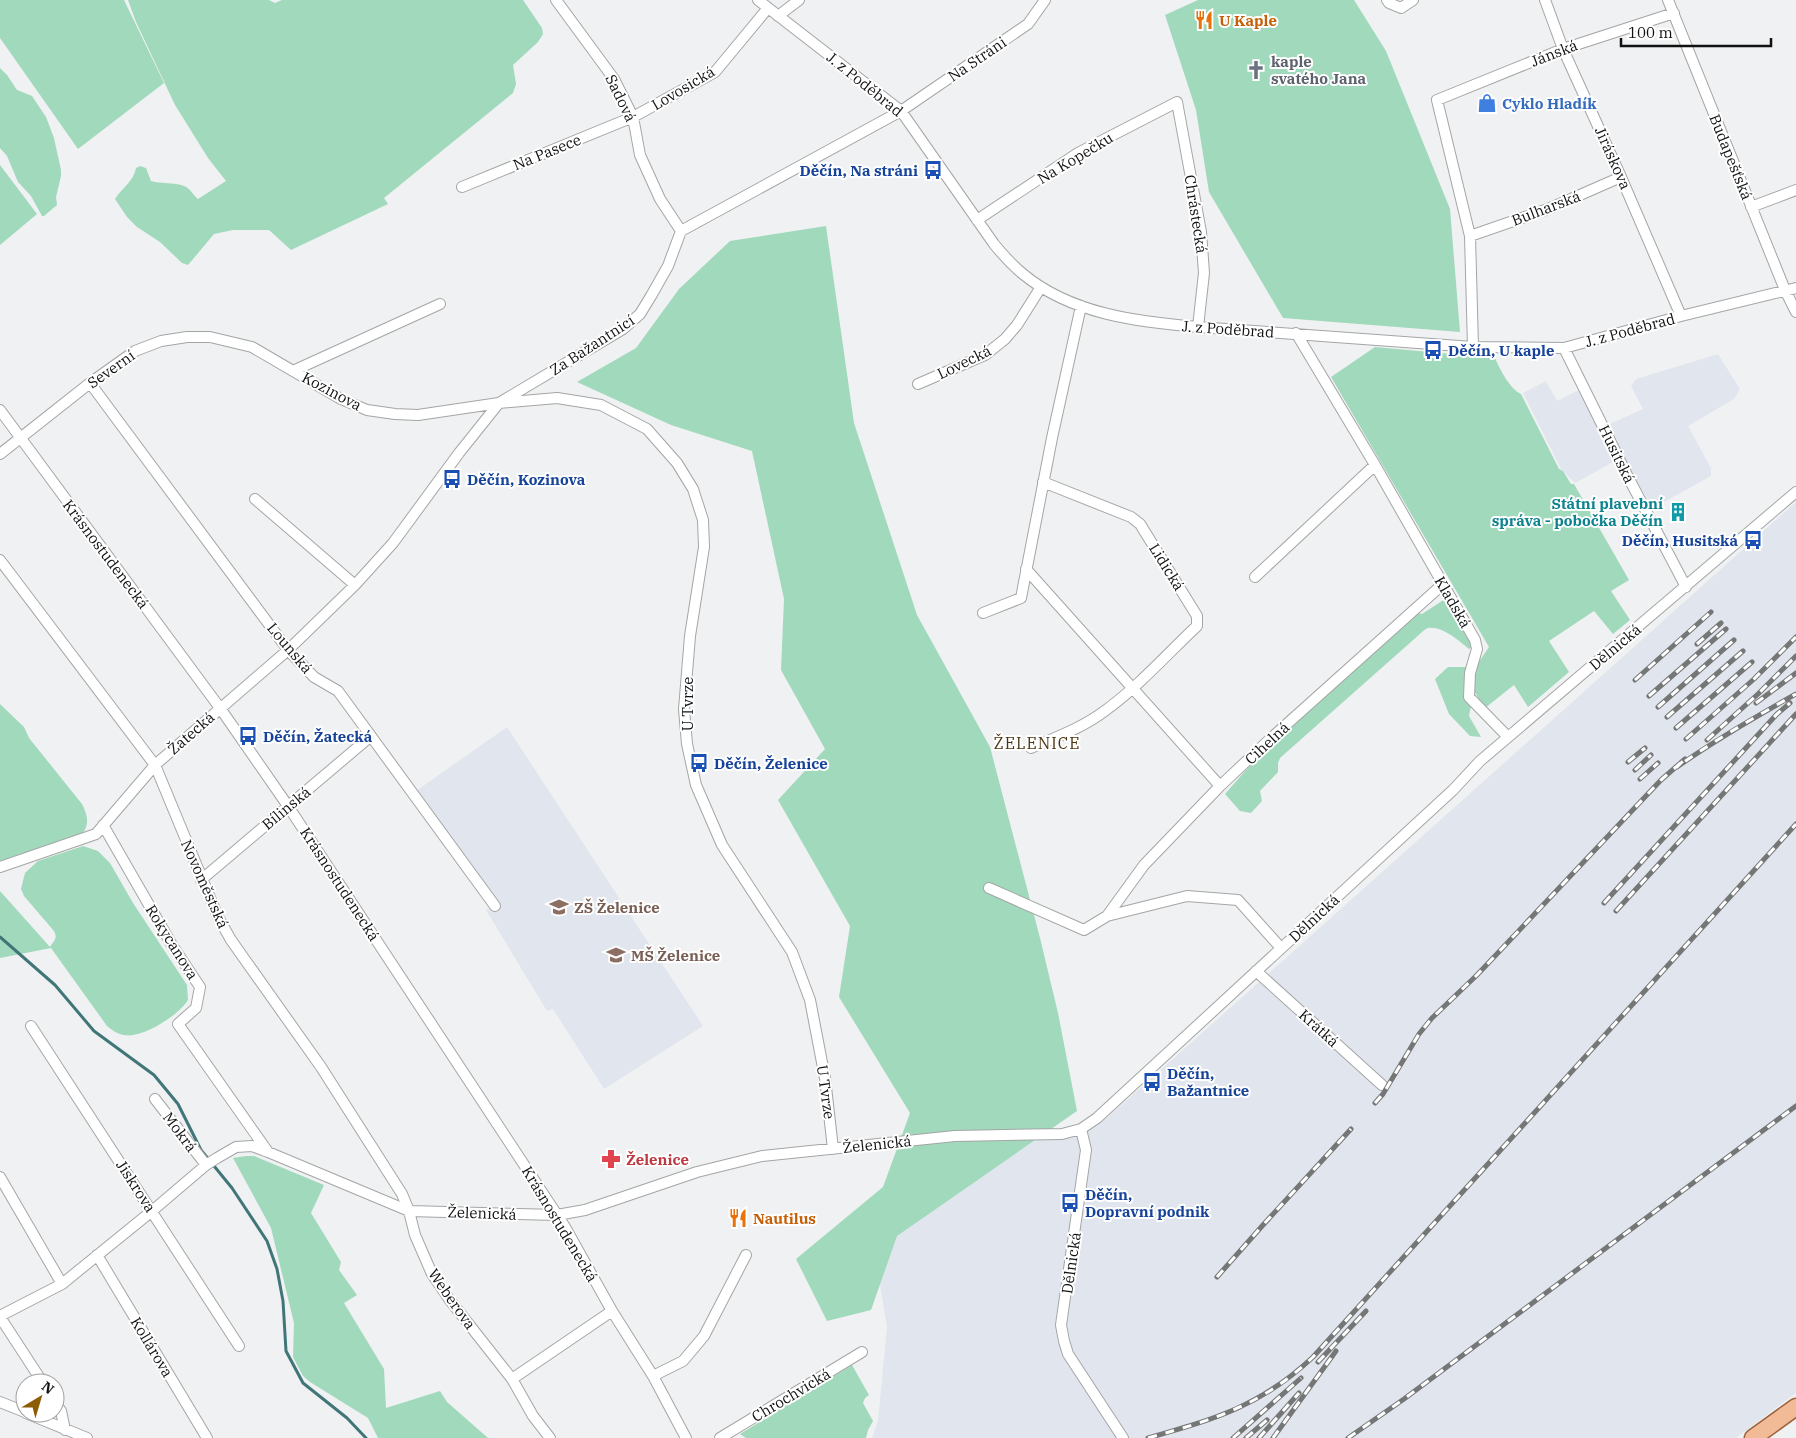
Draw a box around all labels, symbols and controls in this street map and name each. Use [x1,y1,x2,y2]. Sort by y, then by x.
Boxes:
restaurant icon: U Kaple [1193,9,1215,31]
place label: U Kaple [1219,11,1277,30]
scale bar [1621,15,1771,47]
text: 100 m [1628,23,1673,42]
street label: Na Stráni [944,32,1010,85]
street label: Jánská [1528,35,1580,71]
street label: J. z Poděbrad [823,48,907,120]
place label: kaple svatého Jana [1271,52,1367,88]
church icon: kaple svatého Jana [1245,59,1267,81]
street label: Lovosická [648,62,718,114]
street label: Sadová [601,71,641,125]
shop icon: Cyklo Hladík [1476,92,1498,114]
place label: Cyklo Hladík [1502,94,1597,113]
street label: Budapešťská [1705,111,1757,203]
street label: Jiráskova [1591,124,1635,192]
street label: Na Kopečku [1034,128,1116,188]
street label: Na Pasece [510,130,584,174]
bus stop icon: Děčín, Na stráni [922,159,944,181]
place label: Děčín, Na stráni [800,161,918,180]
street label: Chrástecká [1180,173,1212,255]
street label: Bulharská [1509,186,1583,230]
street label: J. z Poděbrad [1583,309,1677,351]
street label: Za Bažantnicí [546,310,638,379]
street label: J. z Poděbrad [1181,316,1275,342]
bus stop icon: Děčín, U kaple [1422,339,1444,361]
street label: Lovecká [934,341,994,383]
place label: Děčín, U kaple [1448,341,1554,360]
street label: Severní [84,346,139,392]
street label: Kozinova [299,367,365,415]
street label: Husitská [1595,422,1639,486]
bus stop icon: Děčín, Kozinova [441,468,463,490]
place label: Děčín, Kozinova [467,470,586,489]
place label: Státní plavební správa - pobočka Děčín [1492,494,1663,530]
street label: Krásnostudenecká [59,496,153,612]
building icon: Státní plavební správa - pobočka Děčín [1667,501,1689,523]
bus stop icon: Děčín, Husitská [1742,529,1764,551]
place label: Děčín, Husitská [1622,531,1738,550]
street label: Lidická [1145,540,1189,594]
street label: Kladská [1431,573,1475,631]
street label: Lounská [263,619,317,677]
street label: Dělnická [1585,620,1645,674]
street label: U Tvrze [678,677,697,731]
street label: Žatecká [164,708,218,758]
street label: Cihelná [1241,718,1293,768]
bus stop icon: Děčín, Žatecká [237,725,259,747]
place label: Děčín, Žatecká [263,727,373,746]
district label: ŽELENICE [994,733,1080,753]
bus stop icon: Děčín, Želenice [688,752,710,774]
place label: Děčín, Želenice [714,754,828,773]
street label: Bílinská [258,782,314,834]
street label: Krásnostudenecká [296,823,384,945]
street label: Novoměstská [177,837,233,931]
street label: Dělnická [1285,890,1343,946]
school or university icon: ZŠ Želenice [548,896,570,918]
place label: ZŠ Želenice [574,898,660,917]
street label: Rokycanova [141,901,203,983]
school or university icon: MŠ Želenice [605,944,627,966]
place label: MŠ Želenice [631,946,720,965]
street label: Krátká [1295,1005,1343,1051]
street label: U Tvrze [813,1064,839,1120]
place label: Děčín, Bažantnice [1167,1064,1249,1100]
bus stop icon: Děčín, Bažantnice [1141,1071,1163,1093]
street label: Mokrá [159,1108,201,1156]
street label: Želenická [842,1131,912,1157]
pharmacy icon: Želenice [600,1148,622,1170]
place label: Želenice [626,1150,689,1169]
street label: Jiskrova [112,1156,160,1216]
street label: Krásnostudenecká [518,1163,602,1285]
place label: Děčín, Dopravní podnik [1085,1185,1210,1221]
bus stop icon: Děčín, Dopravní podnik [1059,1192,1081,1214]
street label: Želenická [447,1202,517,1224]
restaurant icon: Nautilus [727,1207,749,1229]
place label: Nautilus [753,1209,816,1228]
street label: Dělnická [1057,1231,1085,1295]
street label: Weberova [424,1265,480,1333]
street label: Kollárova [127,1313,177,1381]
street label: Chrochvická [748,1364,834,1426]
north arrow [15,1373,65,1423]
text: N [38,1377,58,1398]

